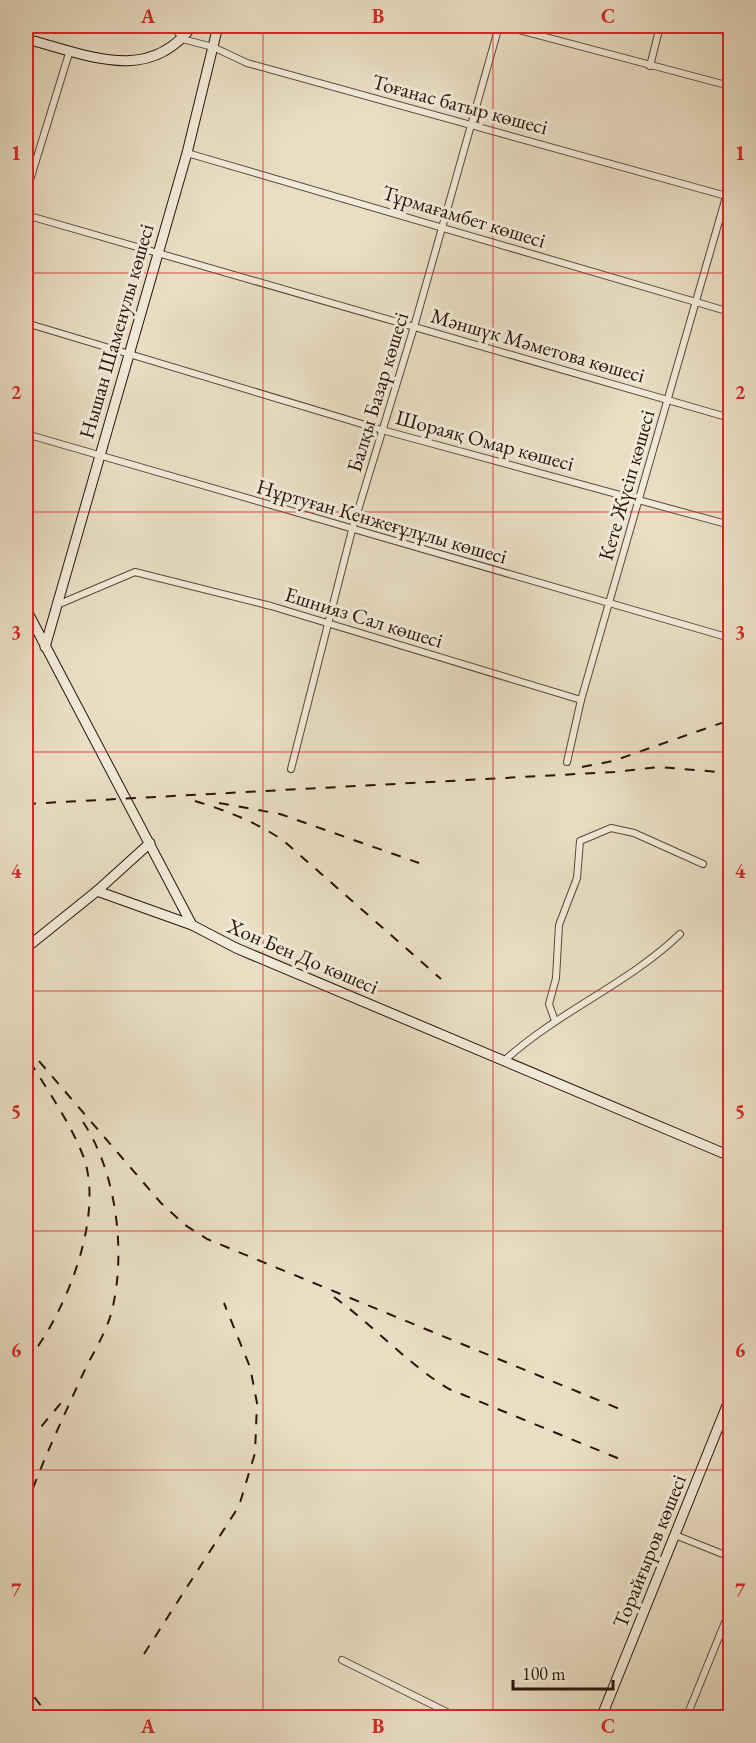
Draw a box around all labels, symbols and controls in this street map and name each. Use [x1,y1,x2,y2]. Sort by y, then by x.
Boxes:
text: A [140,3,156,29]
text: B [372,3,384,29]
text: C [601,3,615,29]
street label: Тоғанас батыр көшесі [369,68,551,140]
text: 1 [11,140,21,166]
text: 1 [735,140,745,166]
street label: Тұрмағамбет көшесі [379,178,549,254]
street label: Нышан Шаменулы көшесі [72,220,160,442]
street label: Мәншүк Мәметова көшесі [428,302,648,388]
street label: Балқы Базар көшесі [340,309,414,475]
text: 2 [11,379,22,405]
text: 2 [735,379,746,405]
street label: Шораяқ Омар көшесі [393,403,577,477]
street label: Кете Жүсіп көшесі [592,407,660,563]
street label: Нұртуған Кенжеғұлұлы көшесі [254,472,510,570]
street label: Ешнияз Сал көшесі [282,580,446,654]
text: 3 [11,619,21,645]
text: 3 [735,619,745,645]
text: 4 [11,858,22,884]
text: 4 [735,858,746,884]
street label: Хон Бен До көшесі [222,912,383,1000]
text: 5 [11,1098,21,1124]
text: 5 [735,1098,745,1124]
text: 6 [11,1337,22,1363]
text: 6 [735,1337,746,1363]
street label: Торайғыров көшесі [606,1470,692,1632]
text: 7 [11,1577,22,1603]
text: 7 [735,1577,746,1603]
scale bar [513,1653,614,1691]
text: 100 m [522,1662,566,1685]
text: A [140,1713,156,1739]
text: B [372,1713,384,1739]
text: C [601,1713,615,1739]

